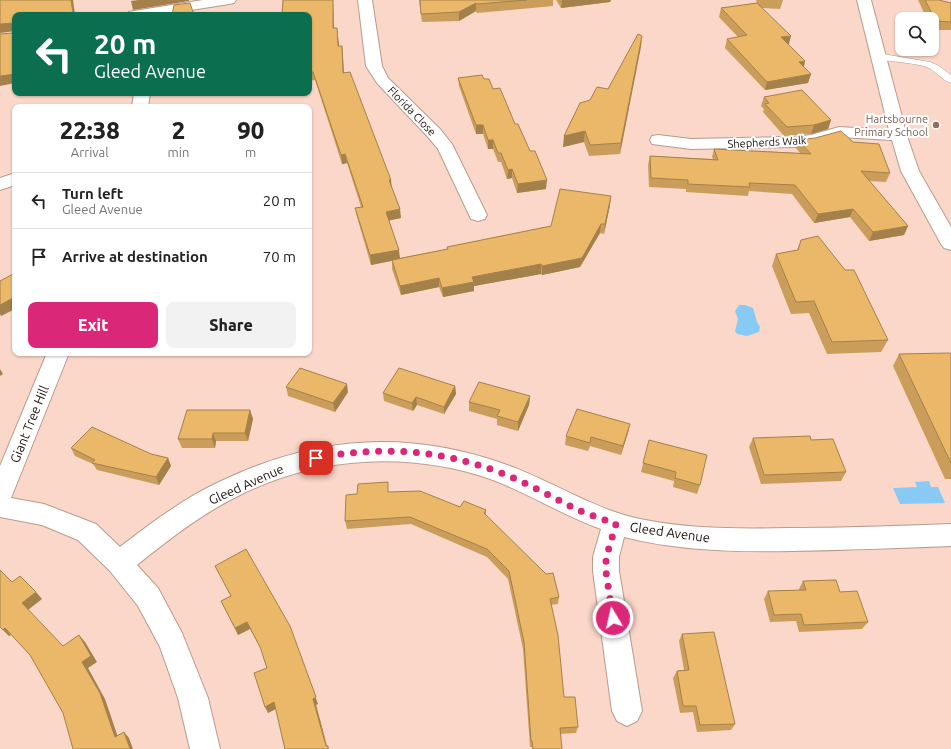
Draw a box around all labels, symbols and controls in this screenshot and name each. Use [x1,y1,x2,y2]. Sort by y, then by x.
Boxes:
map controls [895,12,939,56]
button: search [895,12,939,56]
icon: left [28,28,80,80]
text: 20 m [94,28,156,59]
text: Gleed Avenue [94,61,206,81]
street label: Florida Close [386,84,438,138]
place label: Hartsbourne Primary School [854,113,928,138]
text: 22:38 [60,117,120,144]
text: 2 [172,117,185,144]
text: 90 [237,117,264,144]
marker: Hartsbourne Primary School [931,120,941,130]
street label: Shepherds Walk [727,134,807,150]
text: Arrival [71,145,109,159]
text: min [168,145,189,159]
text: m [245,145,256,159]
text: Turn left [62,185,123,202]
icon: left [28,190,50,212]
text: 20 m [263,192,296,209]
text: Gleed Avenue [62,202,143,216]
icon: arrive [28,246,50,268]
text: Arrive at destination [62,248,208,265]
text: 70 m [263,248,296,265]
button: Exit [28,302,158,348]
button: Share [166,302,296,348]
street label: Giant Tree Hill [7,383,51,465]
pin [299,441,333,475]
icon: arrive [305,447,327,469]
street label: Gleed Avenue [206,461,286,507]
street label: Gleed Avenue [629,519,711,545]
position arrow [592,597,634,639]

